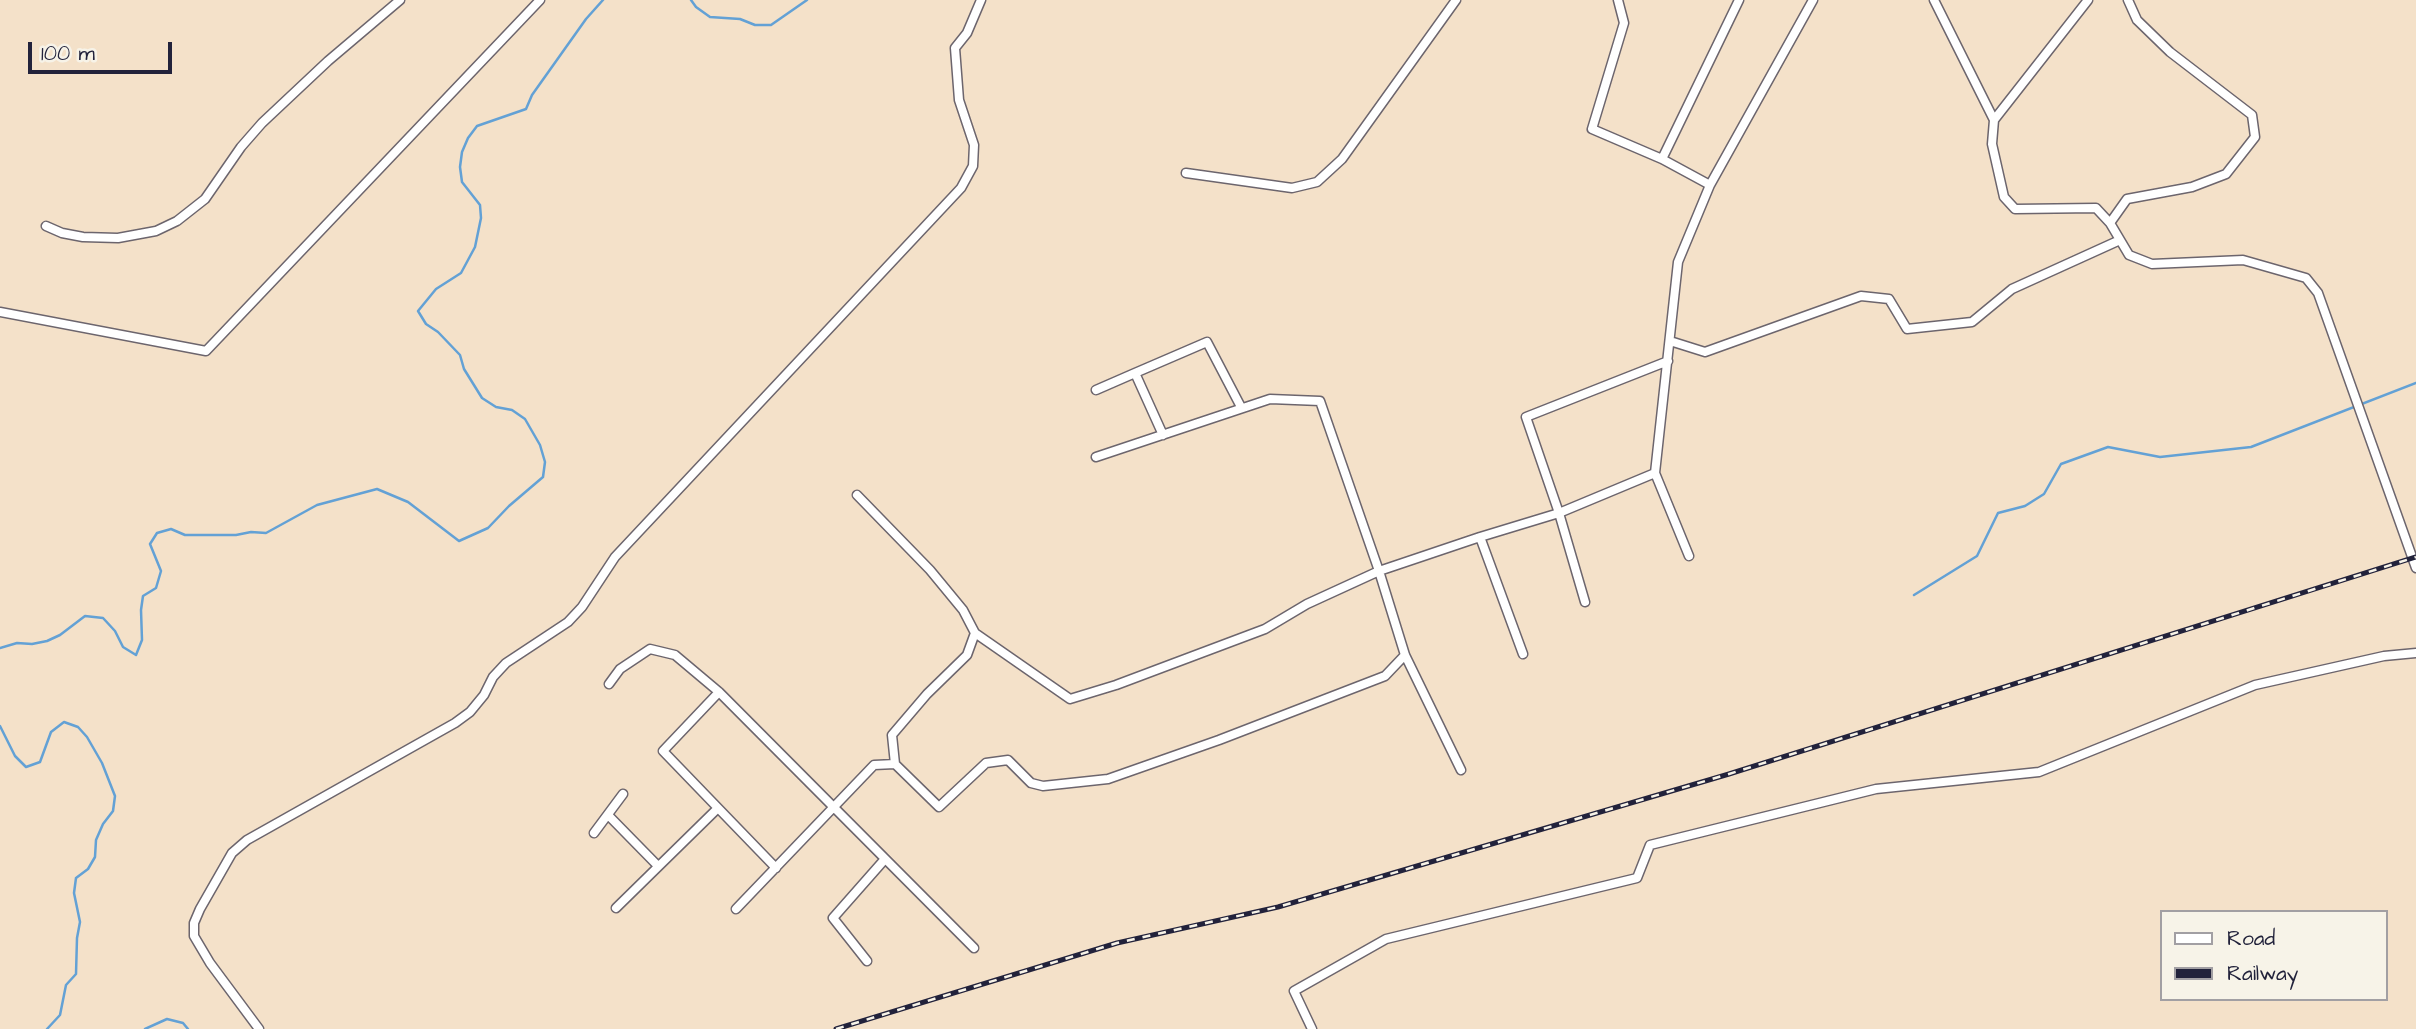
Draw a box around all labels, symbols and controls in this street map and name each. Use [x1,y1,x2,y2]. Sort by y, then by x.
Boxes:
scale bar [32,28,175,72]
text: 100 m [41,39,95,68]
legend [2160,910,2388,1001]
text: Road [2227,924,2275,953]
text: Railway [2227,959,2298,988]

